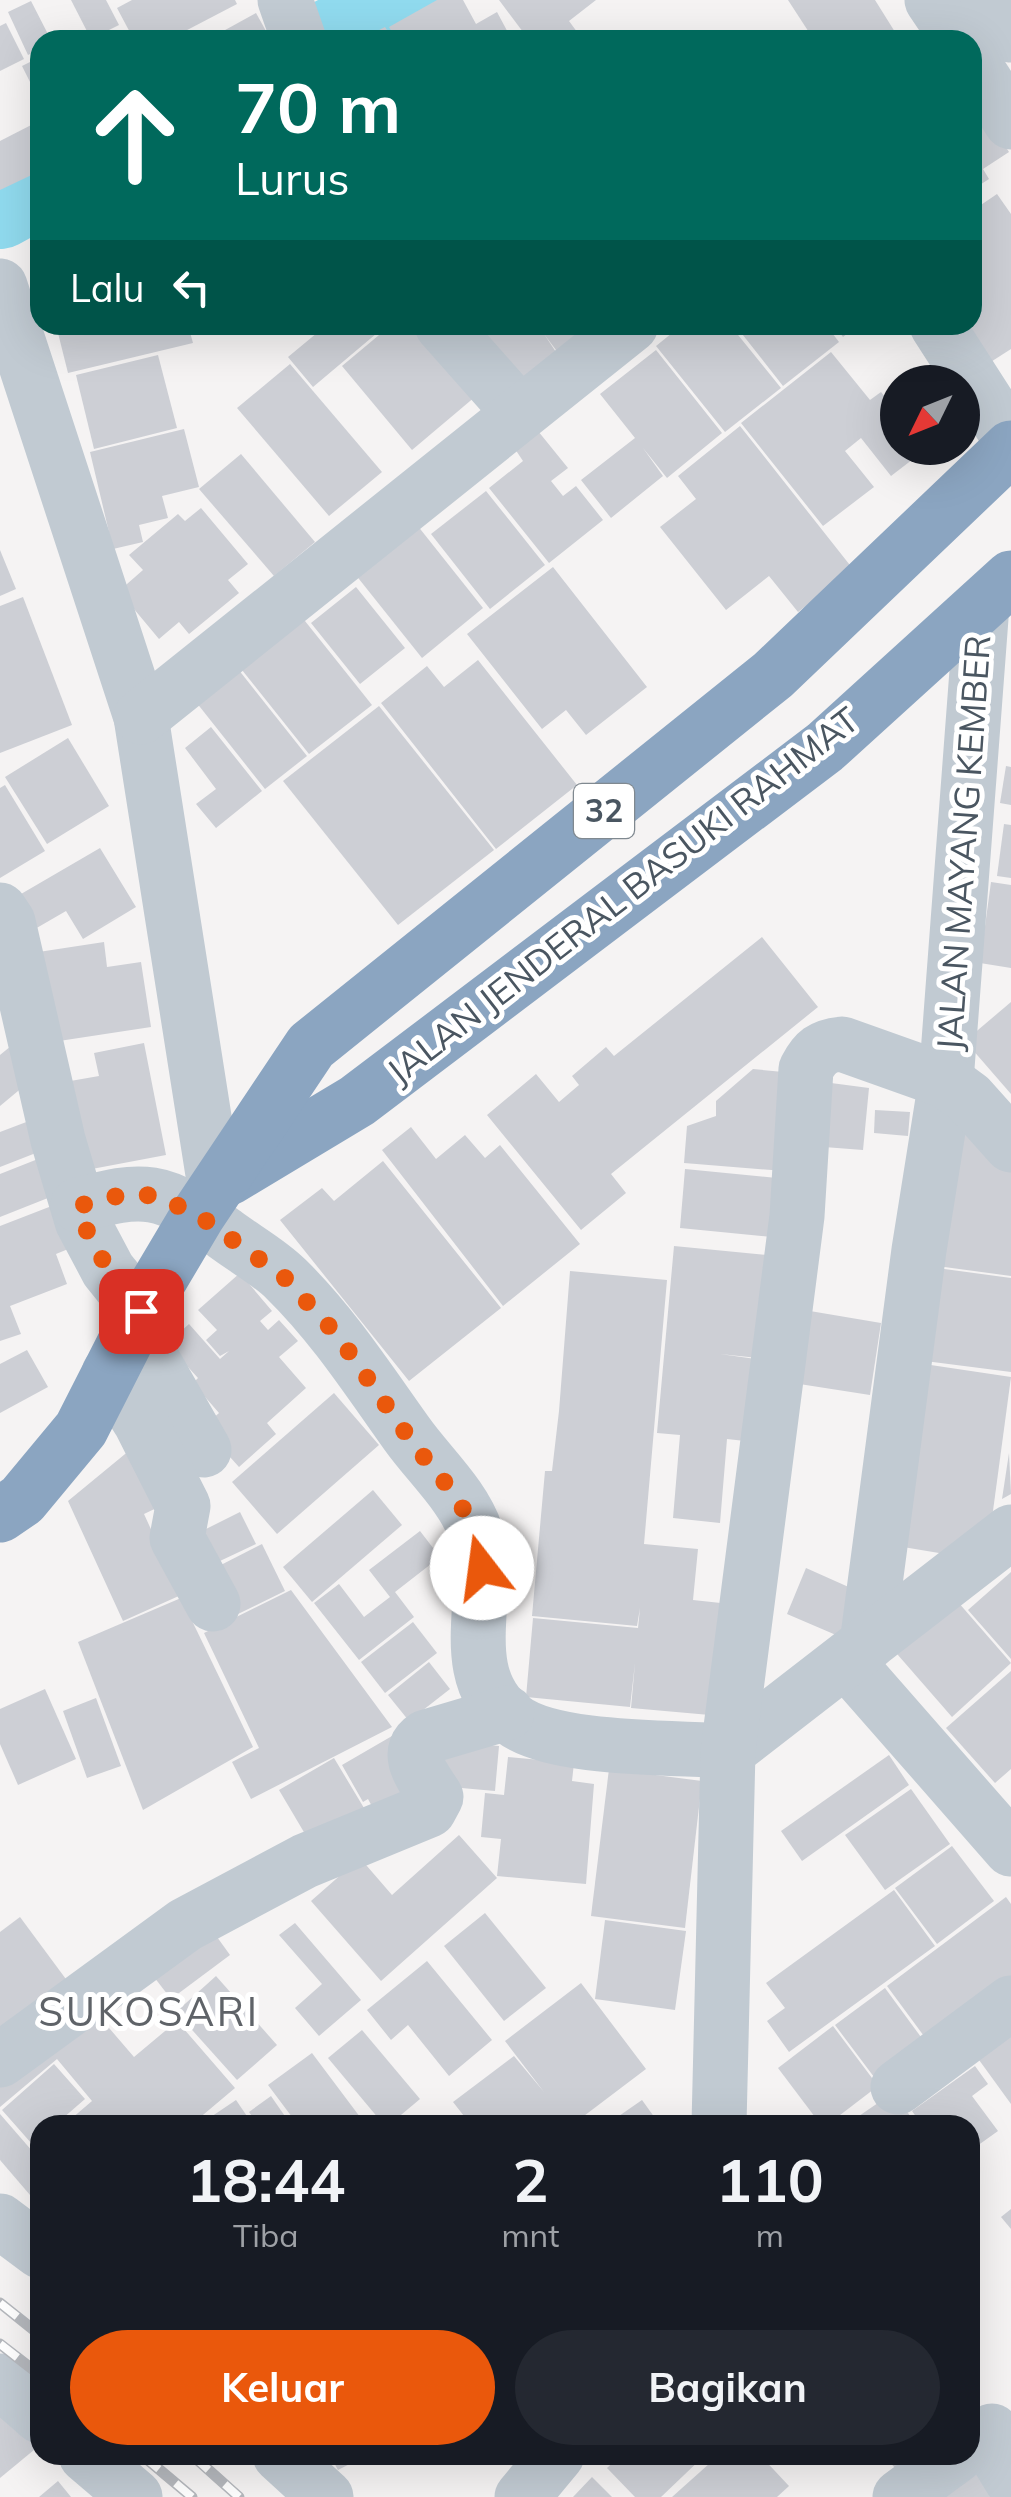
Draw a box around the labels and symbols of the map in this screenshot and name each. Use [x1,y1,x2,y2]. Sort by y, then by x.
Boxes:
north arrow [880,365,980,465]
street label: JALAN MAYANG KEMBER [927,633,999,1052]
street label: JALAN JENDERAL BASUKI RAHMAT [378,697,867,1093]
road number: 32 [574,784,634,838]
pin [99,1269,184,1354]
position arrow [430,1516,534,1620]
district label: SUKOSARI [38,1986,260,2036]

